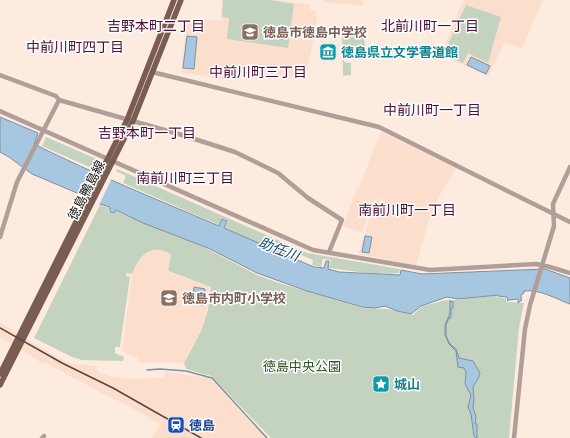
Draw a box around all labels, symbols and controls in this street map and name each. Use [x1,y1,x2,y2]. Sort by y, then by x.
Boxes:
district label: 吉野本町二丁目 [107,18,205,34]
district label: 北前川町一丁目 [381,18,479,34]
school or university icon: 徳島市徳島中学校 [240,22,260,42]
place label: 徳島市徳島中学校 [263,25,367,40]
district label: 中前川町四丁目 [26,39,124,55]
museum icon: 徳島県立文学書道館 [318,42,338,62]
place label: 徳島県立文学書道館 [341,45,458,60]
district label: 中前川町三丁目 [209,64,307,80]
district label: 中前川町一丁目 [383,102,481,118]
district label: 吉野本町一丁目 [98,125,196,141]
street label: 徳島鴨島線 [65,158,108,223]
district label: 南前川町三丁目 [136,170,234,186]
district label: 南前川町一丁目 [358,202,456,218]
water label: 助任川 [257,234,303,265]
school or university icon: 徳島市内町小学校 [159,288,179,308]
place label: 徳島市内町小学校 [182,291,286,306]
park label: 徳島中央公園 [263,359,341,374]
place icon: 城山 [371,374,391,394]
place label: 城山 [394,377,420,392]
station icon: 徳島 [166,415,186,435]
place label: 徳島 [189,418,215,433]

